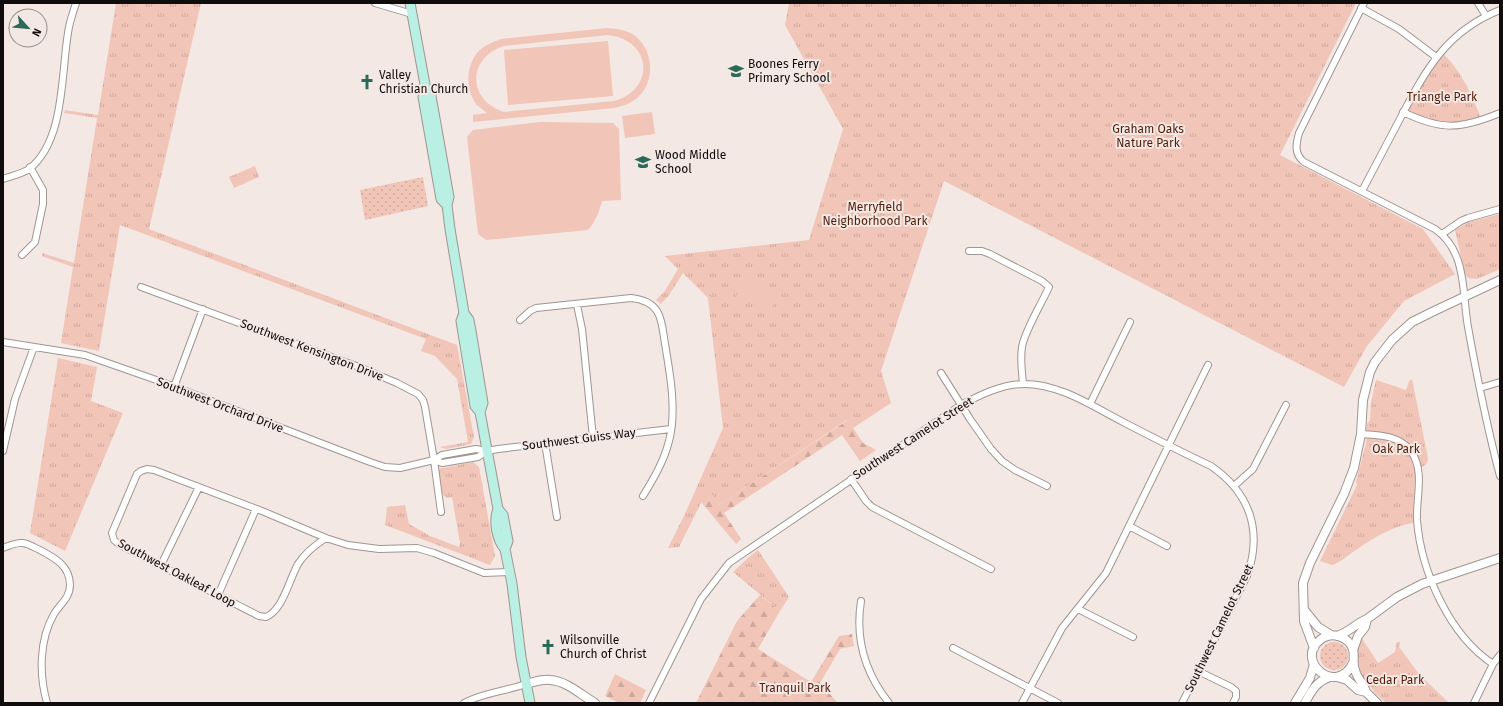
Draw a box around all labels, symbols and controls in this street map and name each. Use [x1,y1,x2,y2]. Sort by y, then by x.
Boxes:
north arrow [8,8,48,48]
text: N [29,26,44,39]
place label: Boones Ferry Primary School [748,57,831,85]
school or university icon: Boones Ferry Primary School [727,62,745,80]
place label: Valley Christian Church [379,68,468,96]
church icon: Valley Christian Church [358,73,376,91]
park label: Triangle Park [1407,90,1478,104]
park label: Graham Oaks Nature Park [1112,122,1184,150]
place label: Wood Middle School [655,148,726,176]
school or university icon: Wood Middle School [634,153,652,171]
park label: Merryfield Neighborhood Park [822,200,928,228]
street label: Southwest Kensington Drive [238,316,386,384]
street label: Southwest Orchard Drive [155,374,285,436]
street label: Southwest Camelot Street [850,393,976,482]
street label: Southwest Guiss Way [521,425,637,453]
park label: Oak Park [1372,442,1421,456]
street label: Southwest Oakleaf Loop [116,536,238,610]
street label: Southwest Camelot Street [1182,561,1256,694]
place label: Wilsonville Church of Christ [560,633,647,661]
church icon: Wilsonville Church of Christ [539,638,557,656]
park label: Cedar Park [1366,673,1425,687]
park label: Tranquil Park [759,681,832,695]

